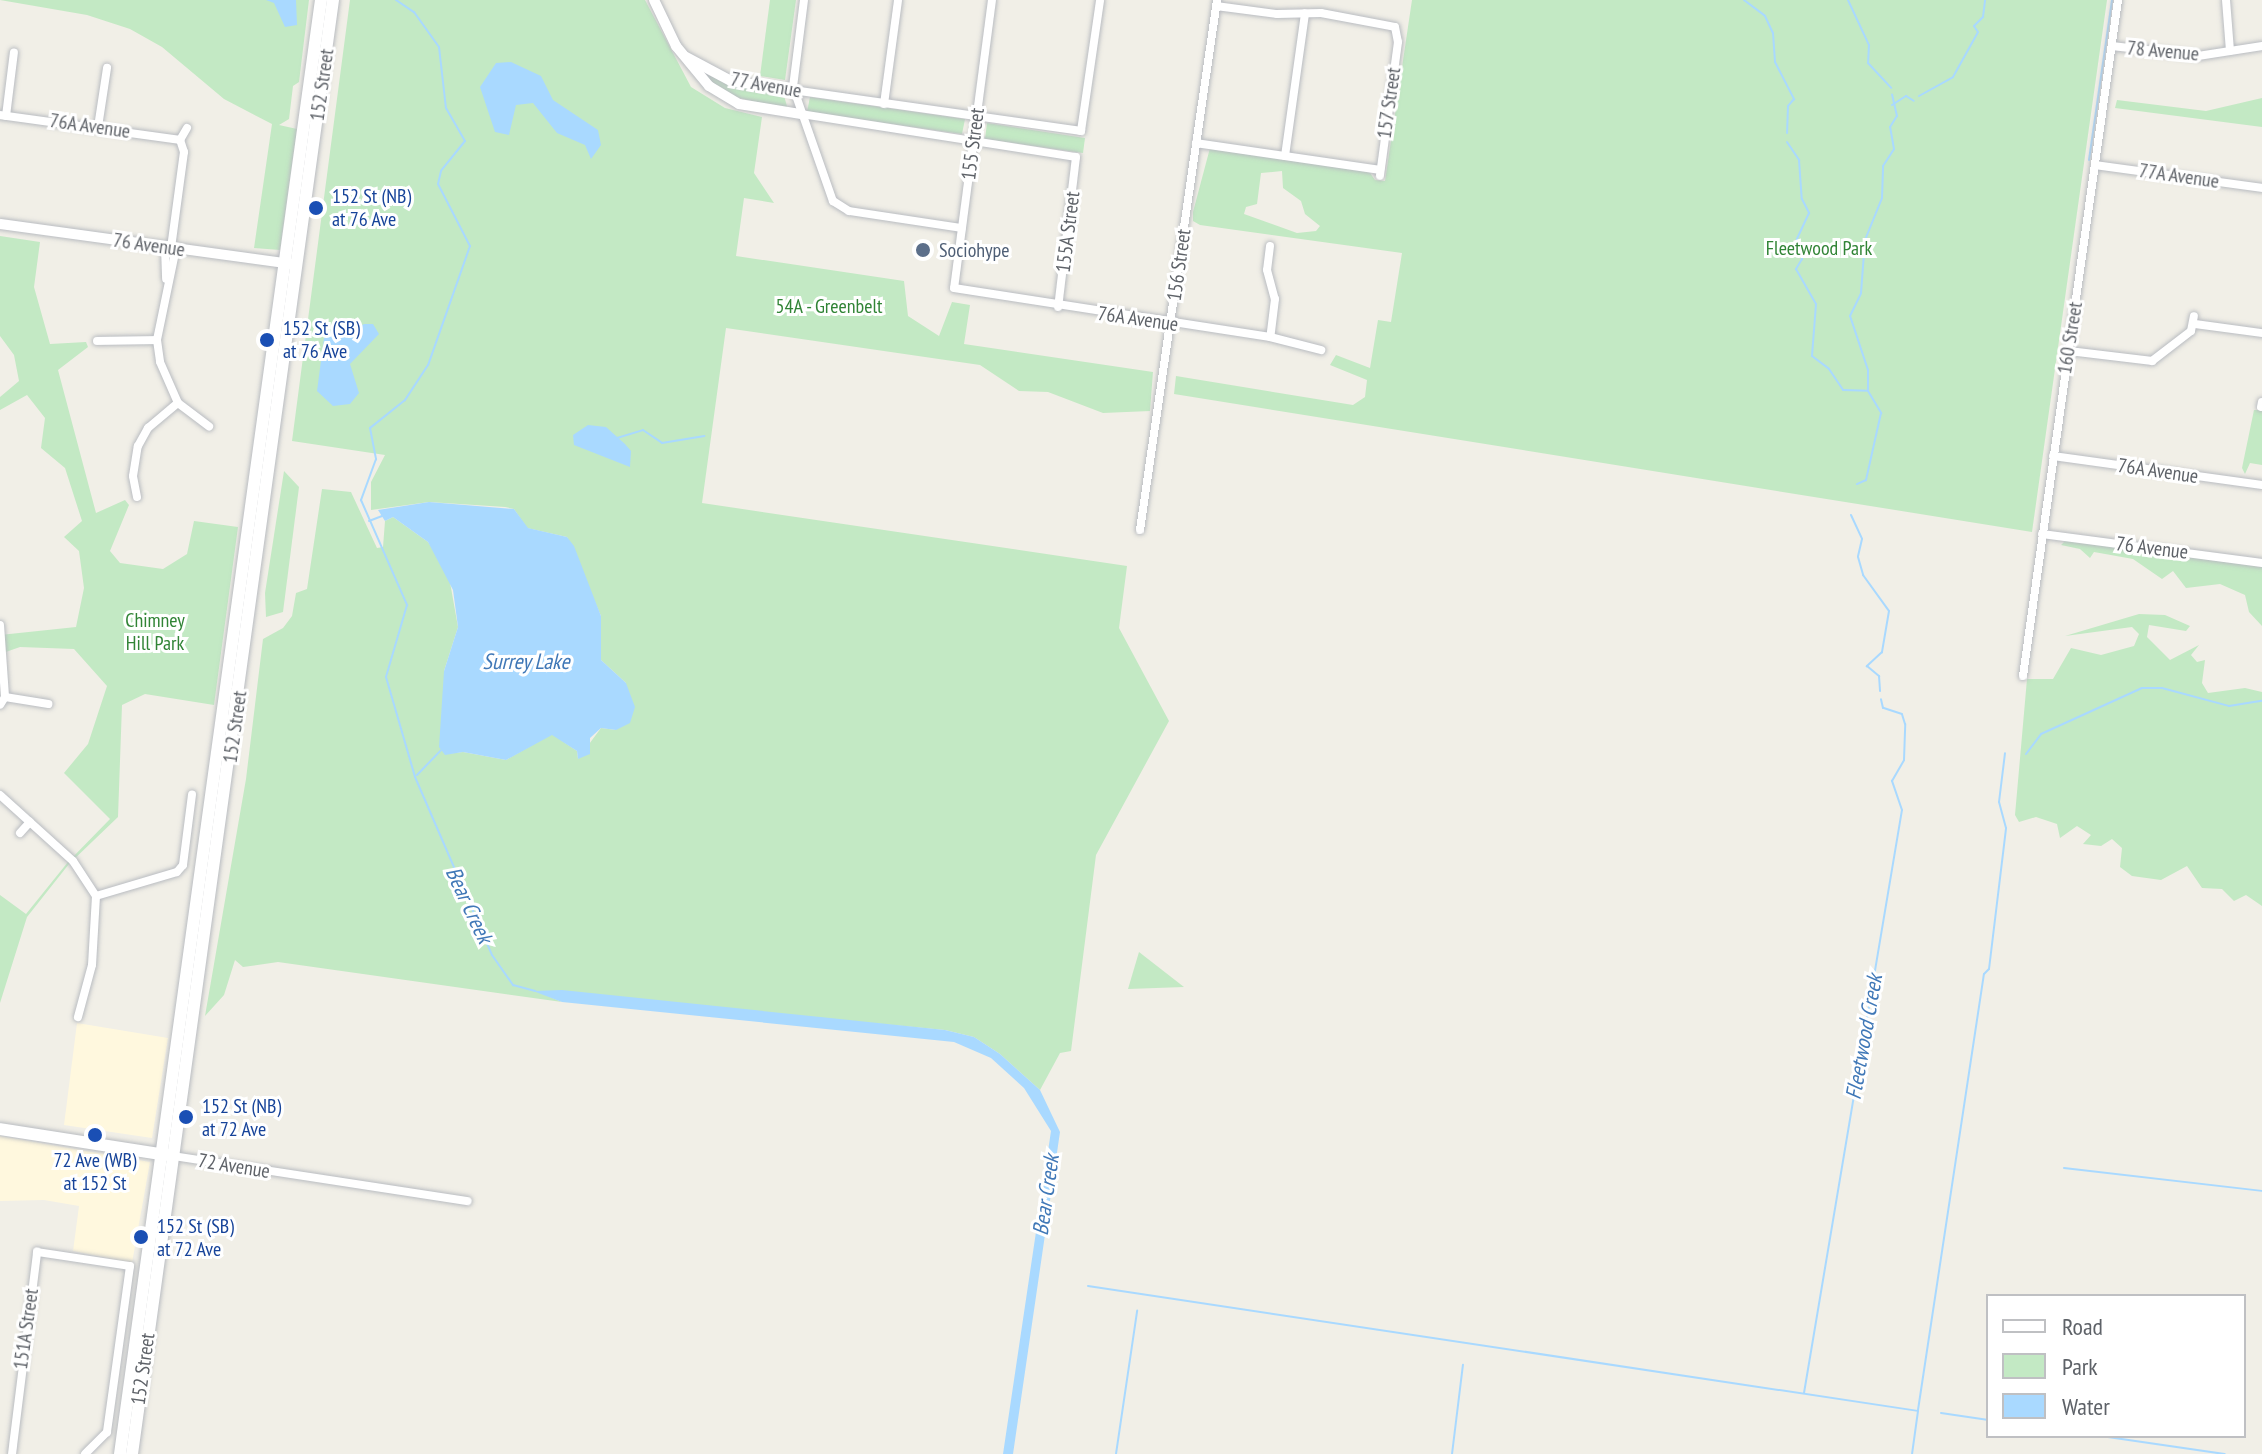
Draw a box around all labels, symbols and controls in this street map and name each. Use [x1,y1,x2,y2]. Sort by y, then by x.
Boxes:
street label: 78 Avenue [2126,36,2200,66]
street label: 152 Street [305,47,339,123]
street label: 157 Street [1372,65,1406,141]
street label: 77 Avenue [728,67,804,103]
street label: 155 Street [957,106,989,182]
street label: 76A Avenue [48,108,132,144]
street label: 77A Avenue [2137,158,2221,194]
place label: 152 St (NB) at 76 Ave [332,184,411,231]
street label: 155A Street [1051,190,1085,274]
marker: 152 St (NB) at 76 Ave [307,199,325,217]
street label: 156 Street [1162,227,1196,303]
street label: 76 Avenue [111,228,187,262]
park label: Fleetwood Park [1766,236,1872,260]
place label: Sociohype [939,238,1010,262]
marker: Sociohype [914,241,932,259]
park label: 54A - Greenbelt [774,294,884,318]
street label: 160 Street [2052,300,2088,376]
street label: 76A Avenue [1096,301,1180,337]
place label: 152 St (SB) at 76 Ave [283,316,360,363]
marker: 152 St (SB) at 76 Ave [258,331,276,349]
street label: 76A Avenue [2116,453,2200,489]
street label: 76 Avenue [2114,532,2190,564]
park label: Chimney Hill Park [125,608,185,655]
water label: Surrey Lake [482,649,570,675]
street label: 152 Street [218,689,252,765]
water label: Bear Creek [440,863,498,947]
water label: Fleetwood Creek [1840,972,1888,1102]
place label: 152 St (NB) at 72 Ave [202,1094,281,1141]
marker: 152 St (NB) at 72 Ave [177,1108,195,1126]
marker: 72 Ave (WB) at 152 St [86,1126,104,1144]
place label: 72 Ave (WB) at 152 St [53,1148,137,1195]
street label: 72 Avenue [196,1148,272,1184]
water label: Bear Creek [1027,1153,1065,1237]
place label: 152 St (SB) at 72 Ave [157,1214,234,1261]
marker: 152 St (SB) at 72 Ave [132,1228,150,1246]
street label: 151A Street [8,1287,44,1371]
legend [1986,1294,2246,1438]
text: Road [2062,1311,2103,1342]
street label: 152 Street [126,1331,160,1407]
text: Park [2062,1351,2098,1382]
text: Water [2062,1391,2110,1422]

